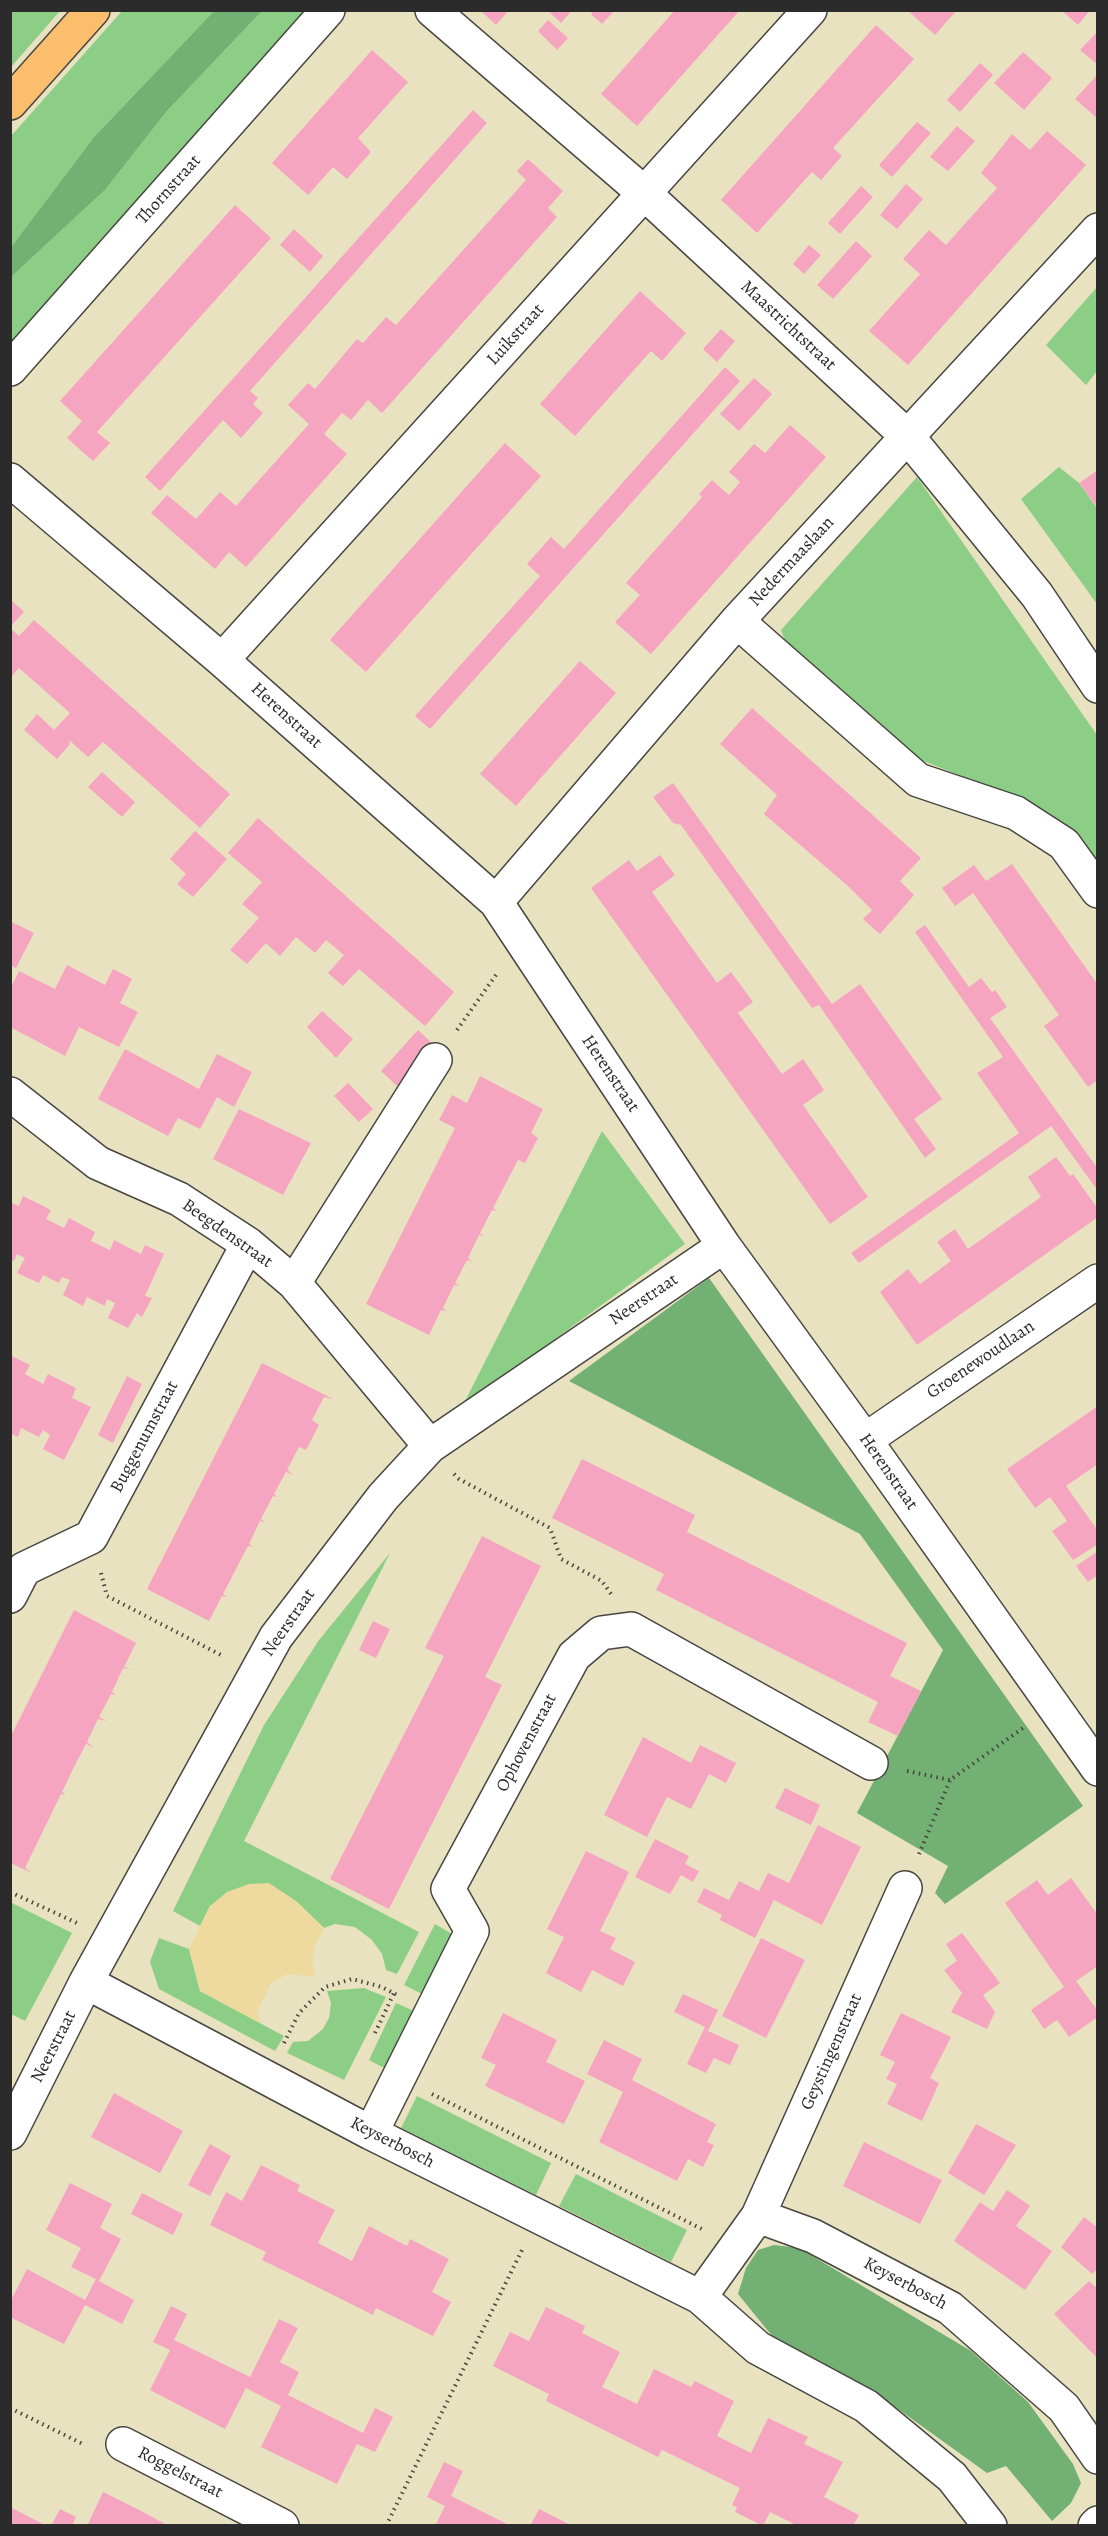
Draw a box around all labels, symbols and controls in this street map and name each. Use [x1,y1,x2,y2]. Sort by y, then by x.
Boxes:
street label: Thornstraat [132,151,206,229]
street label: Maastrichtstraat [736,276,840,376]
street label: Luikstraat [483,300,549,370]
street label: Nedermaaslaan [745,512,839,612]
street label: Herenstraat [246,678,326,754]
street label: Herenstraat [576,1031,644,1117]
street label: Beegdenstraat [178,1195,276,1273]
street label: Neerstraat [606,1269,682,1331]
street label: Groenewoudlaan [923,1316,1039,1404]
street label: Buggenumstraat [106,1377,184,1497]
street label: Herenstraat [854,1430,922,1514]
street label: Neerstraat [258,1585,320,1661]
street label: Ophovenstraat [492,1690,562,1796]
street label: Geystingenstraat [797,1990,867,2114]
street label: Neerstraat [27,2007,81,2087]
street label: Keyserbosch [346,2113,438,2173]
street label: Keyserbosch [859,2253,951,2315]
street label: Roggelstraat [134,2442,226,2504]

